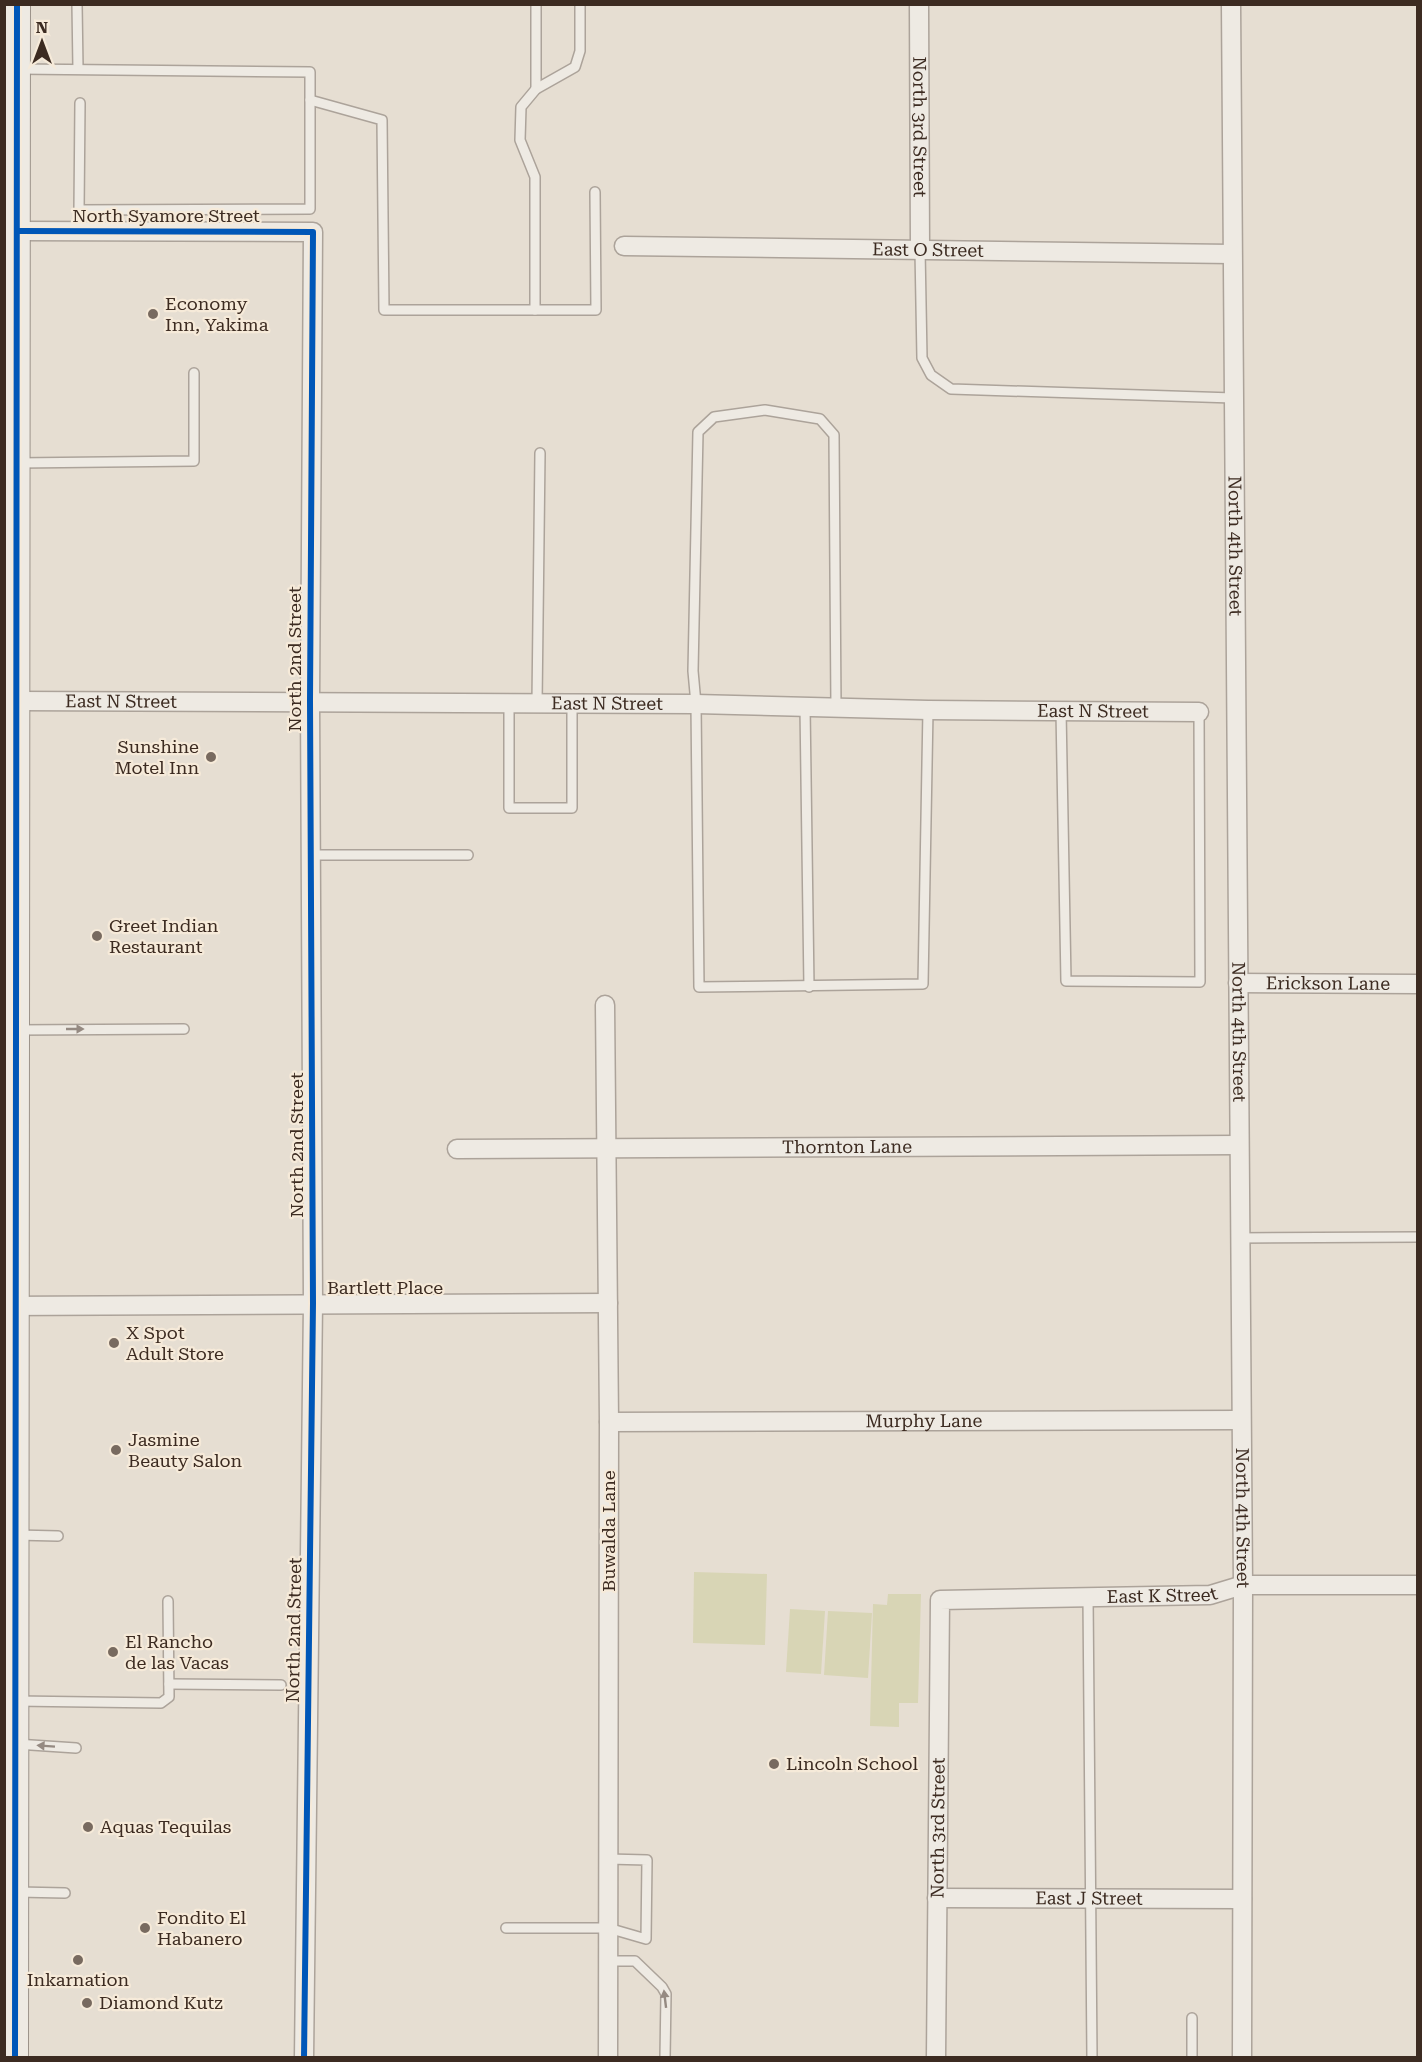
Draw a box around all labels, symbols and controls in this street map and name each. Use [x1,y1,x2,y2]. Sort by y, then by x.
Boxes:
north arrow [12,12,72,72]
text: N [36,18,48,37]
street label: North 3rd Street [909,56,931,198]
street label: North Syamore Street [72,205,260,226]
street label: East O Street [872,238,984,261]
place label: Economy Inn, Yakima [165,293,269,335]
marker: Economy Inn, Yakima [146,307,160,321]
street label: North 4th Street [1225,476,1247,617]
street label: North 2nd Street [284,586,305,732]
street label: East N Street [65,690,177,712]
street label: East N Street [551,692,663,714]
street label: East N Street [1037,700,1149,722]
place label: Sunshine Motel Inn [115,736,199,778]
marker: Sunshine Motel Inn [204,750,218,764]
place label: Greet Indian Restaurant [109,915,219,957]
marker: Greet Indian Restaurant [90,929,104,943]
street label: North 4th Street [1228,962,1250,1103]
street label: Erickson Lane [1266,972,1390,994]
one-way arrow [66,1025,85,1034]
street label: North 2nd Street [286,1072,307,1218]
street label: Thornton Lane [782,1136,912,1157]
street label: Bartlett Place [327,1277,443,1298]
place label: X Spot Adult Store [126,1322,224,1364]
marker: X Spot Adult Store [107,1336,121,1350]
street label: Murphy Lane [866,1410,983,1431]
place label: Jasmine Beauty Salon [128,1429,243,1471]
marker: Jasmine Beauty Salon [109,1443,123,1457]
street label: North 4th Street [1232,1448,1254,1589]
street label: Buwalda Lane [598,1470,619,1592]
street label: North 2nd Street [282,1557,305,1703]
street label: East K Street [1106,1582,1220,1607]
place label: El Rancho de las Vacas [125,1631,229,1673]
marker: El Rancho de las Vacas [106,1645,120,1659]
one-way arrow [36,1741,55,1751]
place label: Lincoln School [786,1753,919,1774]
marker: Lincoln School [767,1757,781,1771]
street label: North 3rd Street [926,1757,949,1899]
place label: Aquas Tequilas [100,1816,231,1837]
marker: Aquas Tequilas [81,1820,95,1834]
street label: East J Street [1035,1887,1143,1909]
place label: Fondito El Habanero [157,1907,247,1949]
marker: Fondito El Habanero [138,1921,152,1935]
marker: Inkarnation [71,1953,85,1967]
place label: Inkarnation [27,1969,130,1990]
one-way arrow [660,1990,669,2009]
place label: Diamond Kutz [99,1992,223,2013]
marker: Diamond Kutz [80,1996,94,2010]

